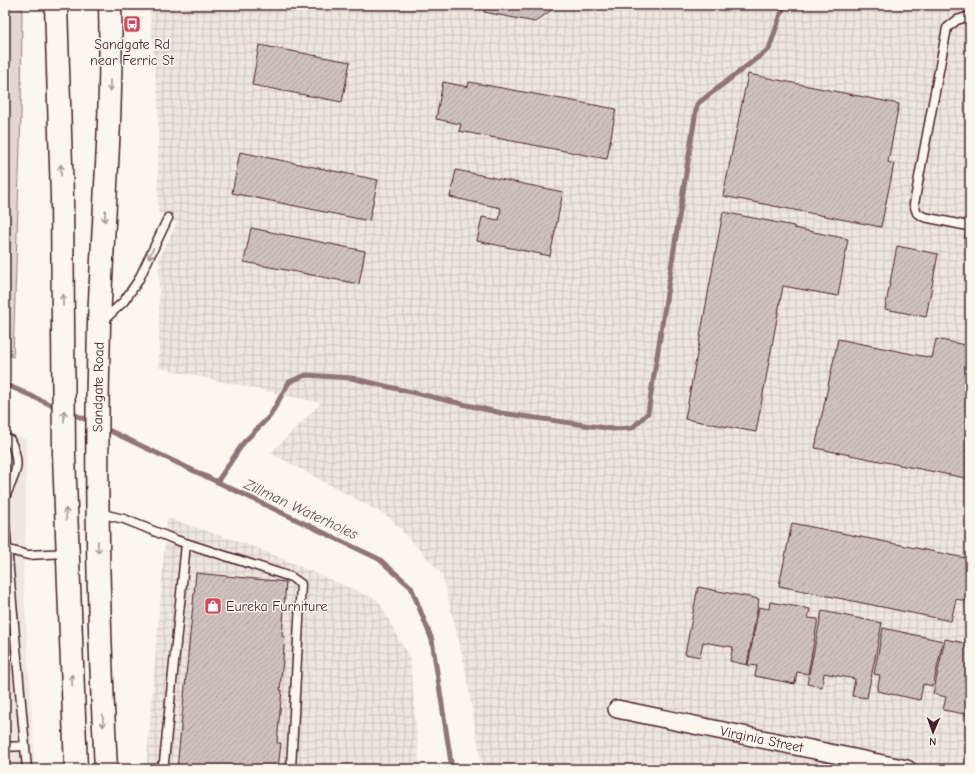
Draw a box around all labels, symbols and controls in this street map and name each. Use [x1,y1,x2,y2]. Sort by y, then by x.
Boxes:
bus stop icon: Sandgate Rd near Ferric St [122,14,142,34]
place label: Sandgate Rd near Ferric St [90,36,175,69]
one-way arrow [106,79,114,92]
one-way arrow [57,164,65,177]
one-way arrow [101,209,108,222]
one-way arrow [147,247,154,259]
one-way arrow [59,294,67,307]
street label: Sandgate Road [89,342,108,432]
one-way arrow [60,410,68,423]
water label: Zillman Waterholes [240,474,361,544]
one-way arrow [62,508,70,521]
one-way arrow [94,540,102,553]
shop icon: Eureka Furniture [203,596,223,616]
place label: Eureka Furniture [226,598,327,615]
one-way arrow [69,674,76,687]
north arrow [913,712,953,752]
one-way arrow [100,714,107,727]
street label: Virginia Street [719,723,806,757]
text: N [929,735,936,748]

